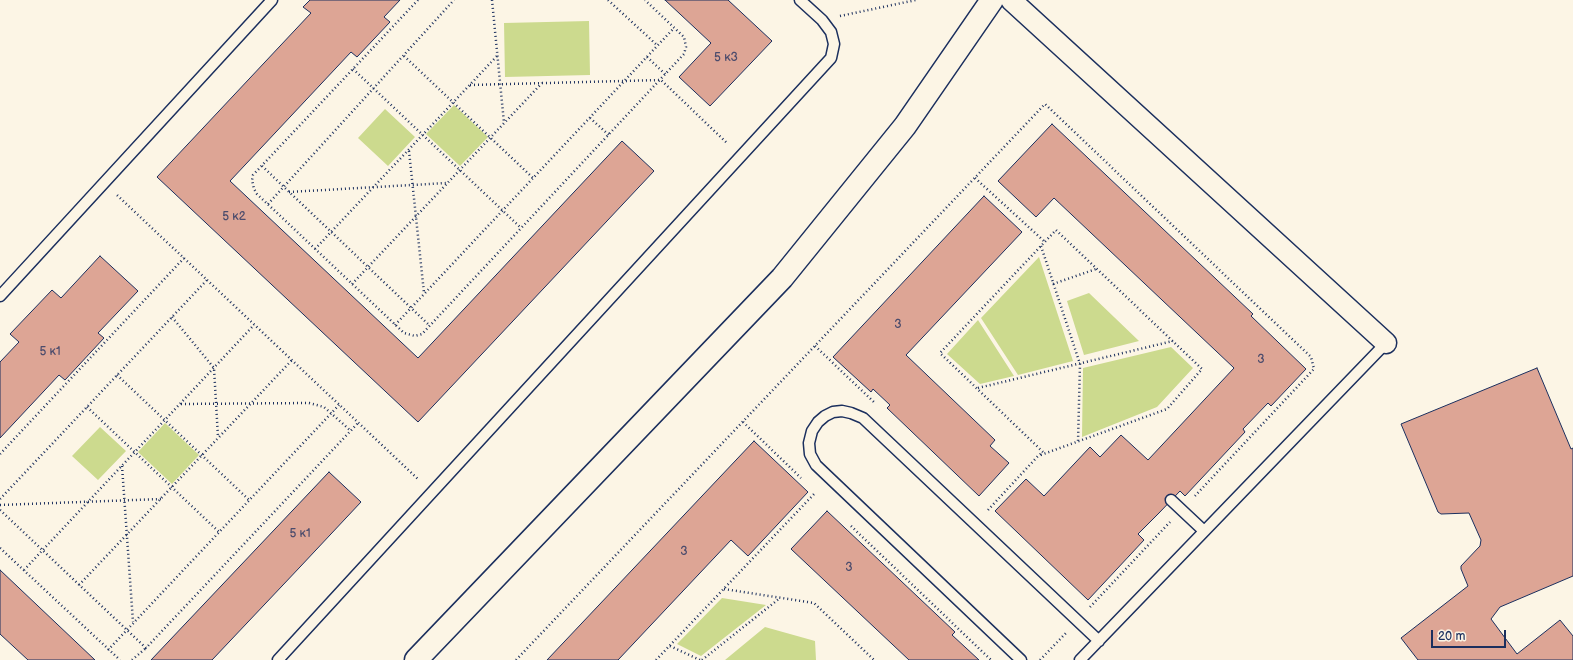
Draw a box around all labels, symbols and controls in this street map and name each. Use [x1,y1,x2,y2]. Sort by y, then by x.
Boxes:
house number: 5 к3 [714,51,738,65]
house number: 5 к2 [222,210,246,224]
house number: 3 [894,318,902,332]
house number: 5 к1 [39,345,61,359]
house number: 3 [1257,353,1265,367]
house number: 5 к1 [289,527,311,541]
house number: 3 [680,545,688,559]
house number: 3 [845,561,853,575]
scale bar [1433,622,1508,648]
text: 20 m [1438,629,1465,644]

